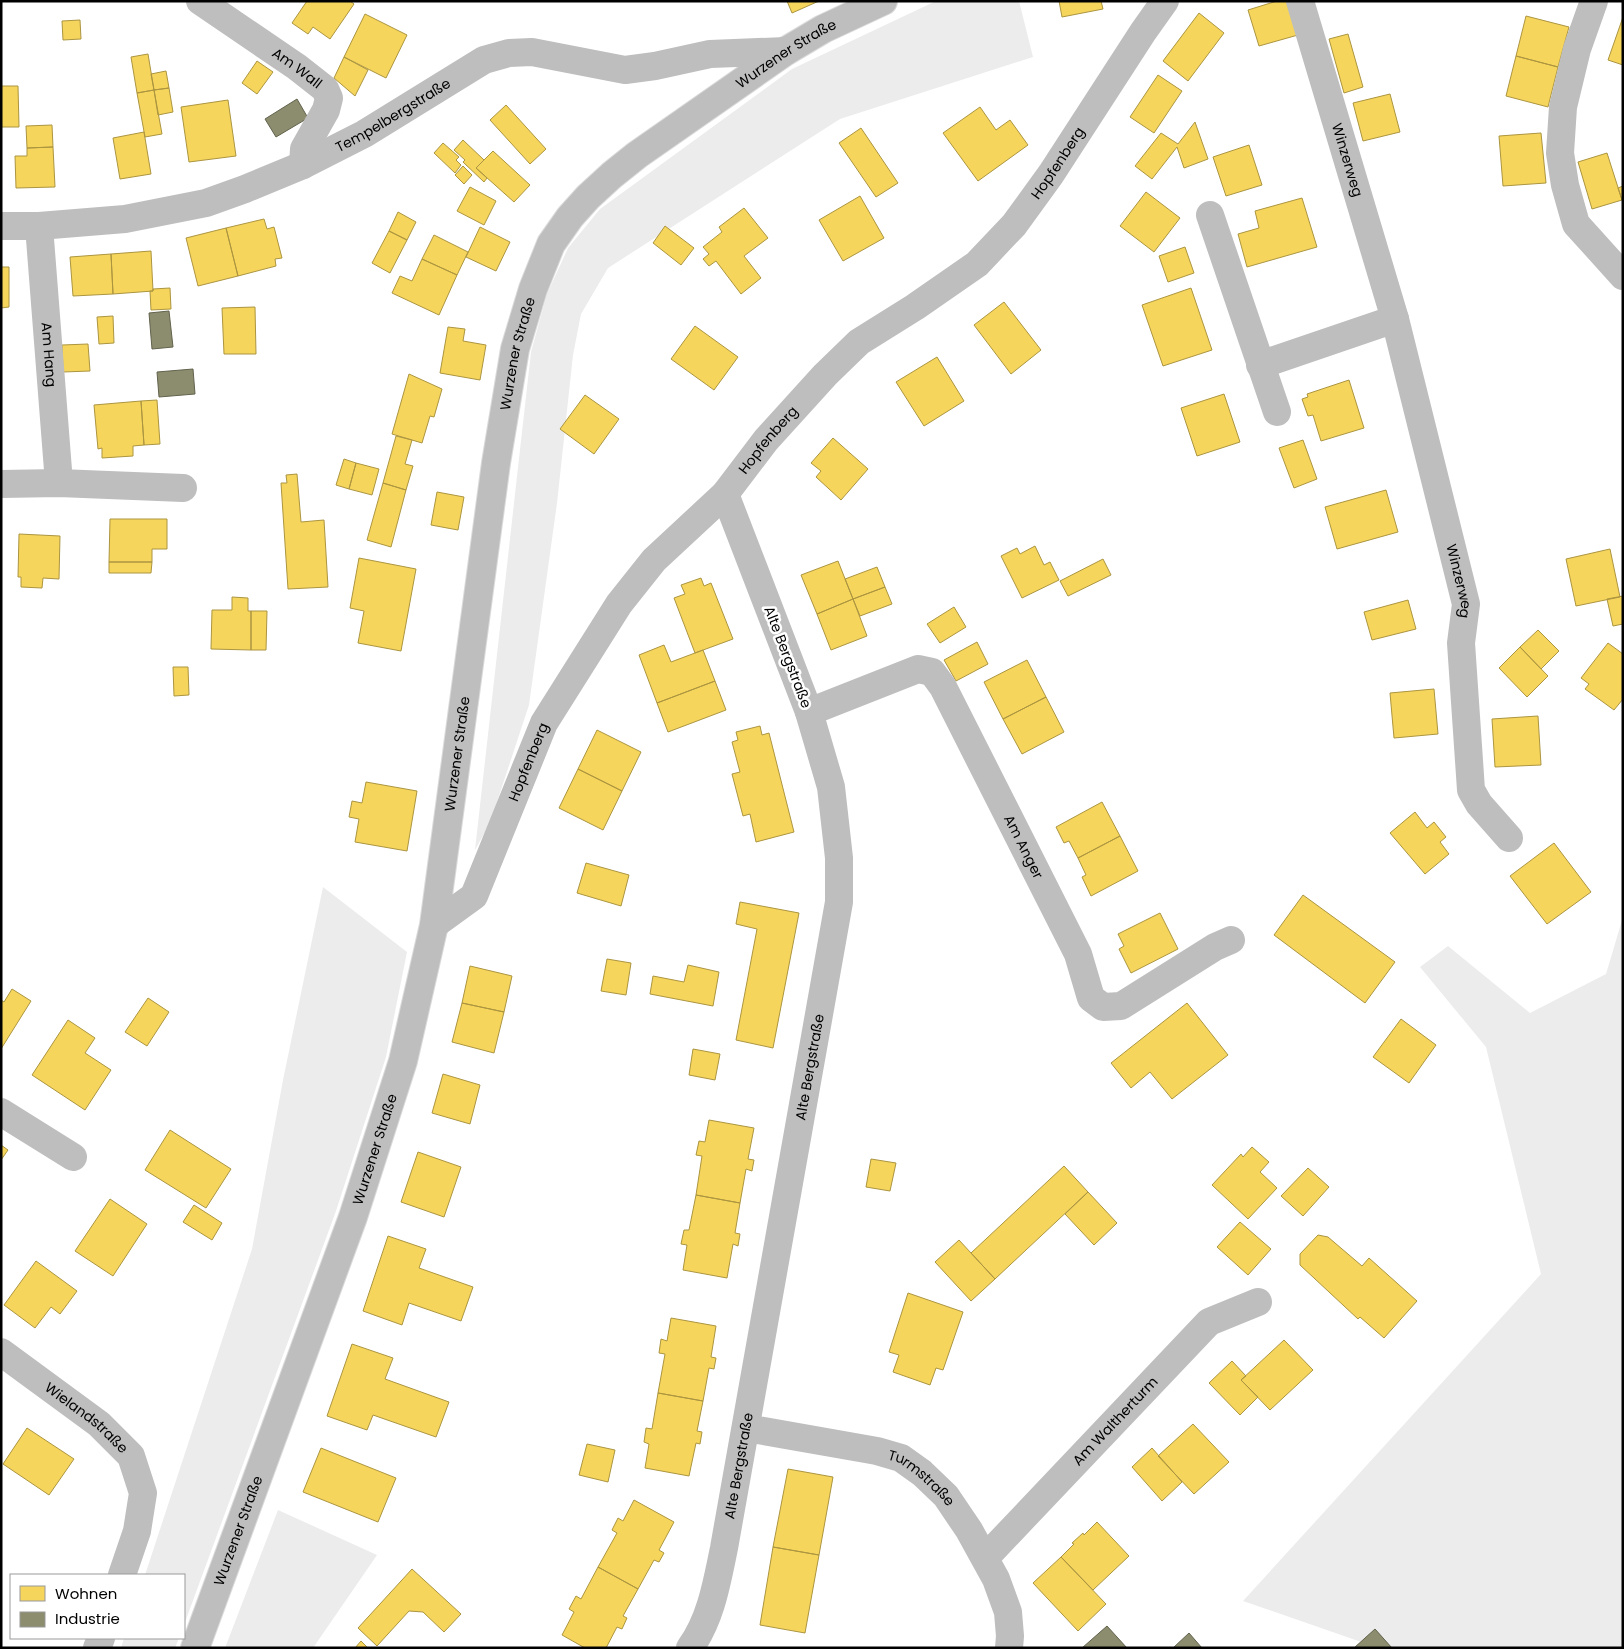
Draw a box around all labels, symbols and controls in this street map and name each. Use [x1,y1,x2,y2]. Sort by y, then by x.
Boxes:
street label: Wurzener Straße [732,14,840,93]
street label: Am Wall [268,43,326,93]
street label: Tempelbergstraße [332,73,454,157]
street label: Winzerweg [1327,121,1368,199]
street label: Hopfenberg [1026,123,1089,203]
street label: Wurzener Straße [495,294,540,412]
street label: Am Hang [37,321,62,388]
street label: Hopfenberg [734,401,802,478]
street label: Winzerweg [1441,542,1476,620]
street label: Alte Bergstraße [759,603,817,711]
street label: Wurzener Straße [439,695,475,813]
street label: Hopfenberg [503,720,553,804]
street label: Am Anger [999,811,1048,882]
street label: Alte Bergstraße [790,1012,829,1122]
street label: Wurzener Straße [347,1091,402,1208]
street label: Am Waltherturm [1068,1372,1162,1470]
street label: Wielandstraße [41,1378,133,1458]
street label: Alte Bergstraße [719,1411,758,1521]
street label: Turmstraße [886,1445,960,1510]
street label: Wurzener Straße [209,1473,267,1588]
legend [10,1574,185,1639]
text: Wohnen [55,1583,117,1604]
text: Industrie [55,1608,120,1629]

